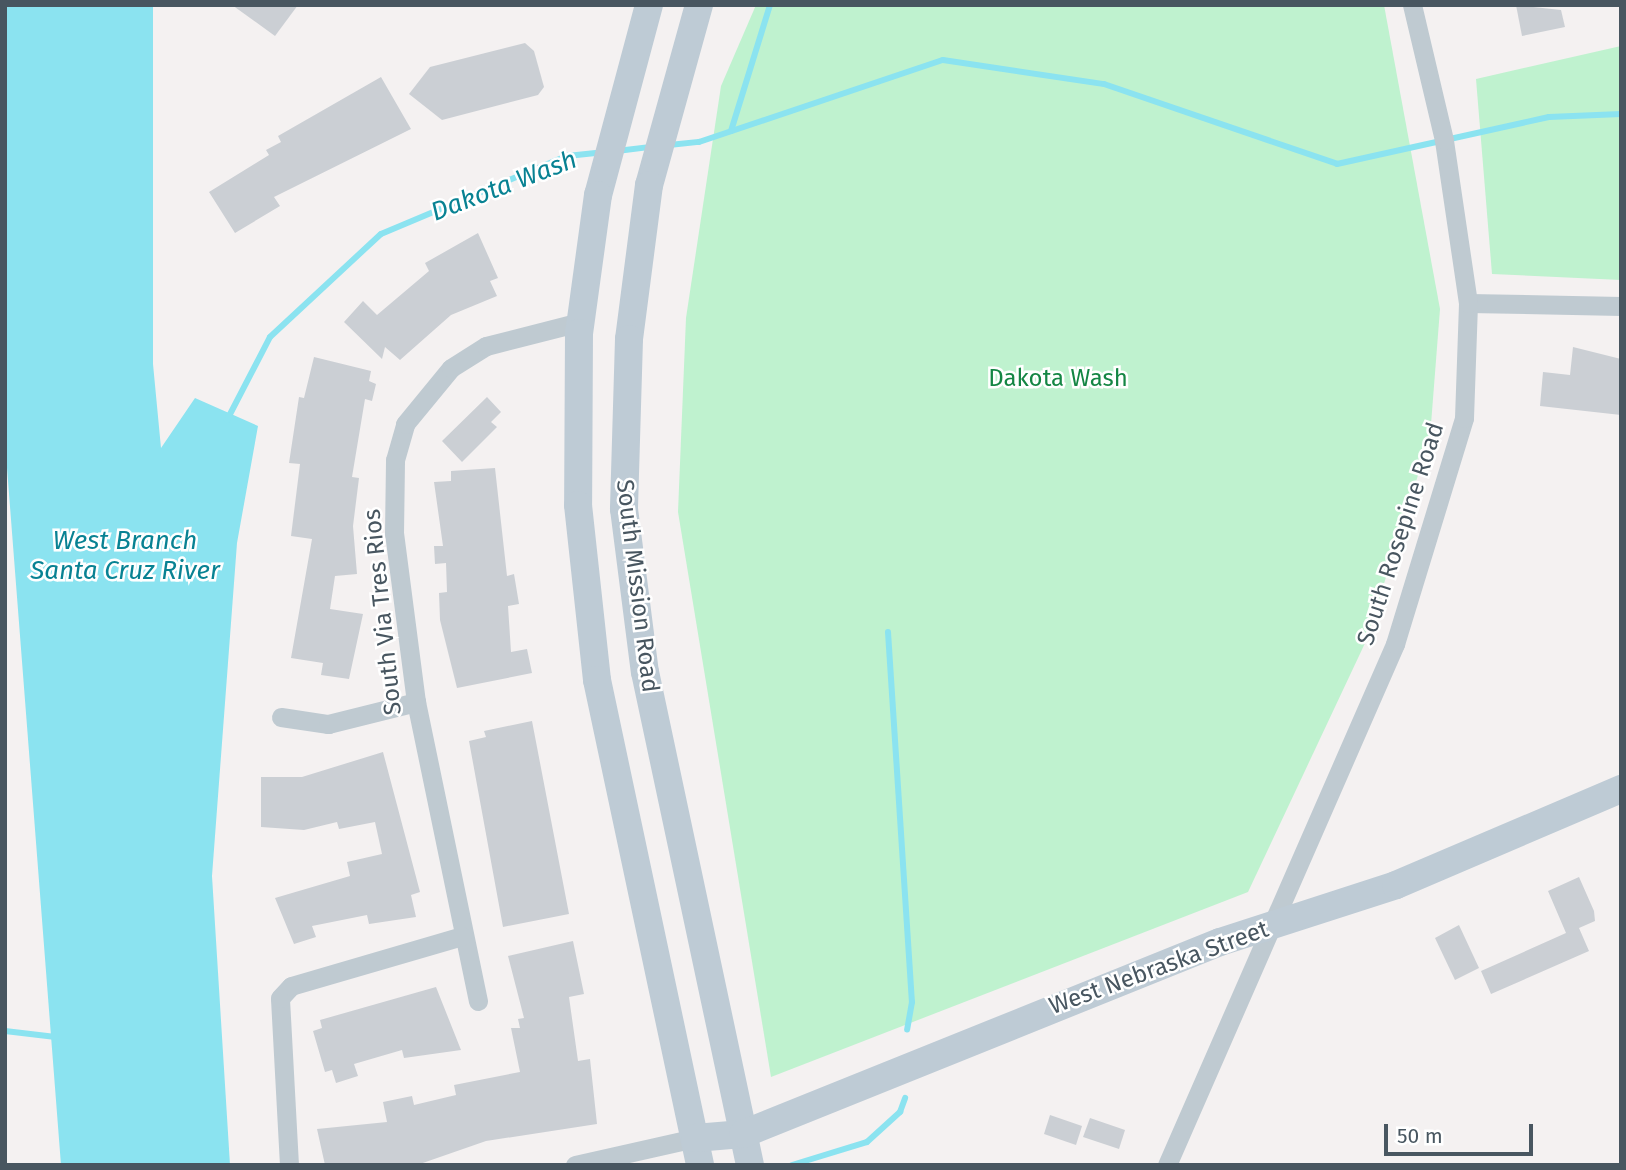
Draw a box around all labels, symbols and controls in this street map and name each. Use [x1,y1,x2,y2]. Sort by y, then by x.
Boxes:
water label: Dakota Wash [427,144,581,228]
park label: Dakota Wash [988,365,1128,393]
street label: South Rosepine Road [1351,419,1451,649]
street label: South Mission Road [610,478,664,694]
street label: South Via Tres Rios [358,508,408,716]
water label: West Branch Santa Cruz River [30,525,220,586]
street label: West Nebraska Street [1045,915,1273,1021]
scale bar [1388,1110,1537,1154]
text: 50 m [1397,1123,1443,1149]

